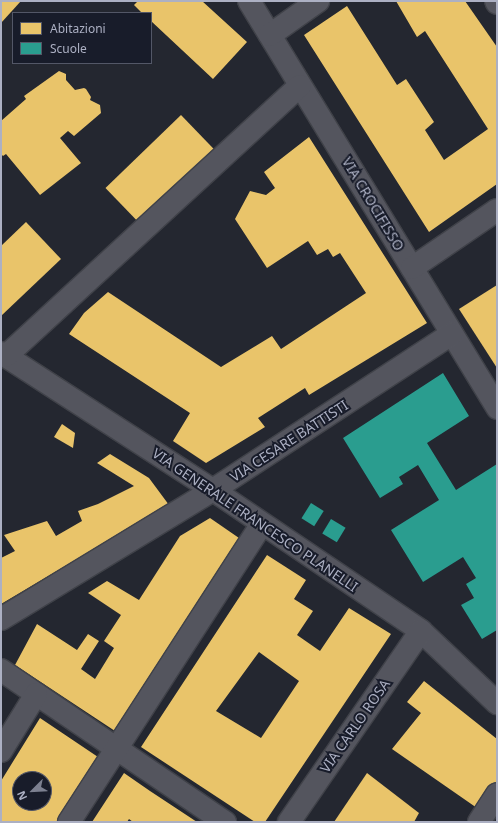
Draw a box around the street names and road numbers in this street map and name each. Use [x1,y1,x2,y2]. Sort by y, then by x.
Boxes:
street label: VIA CROCIFISSO [338,154,408,254]
street label: VIA CESARE BATTISTI [227,397,351,485]
street label: VIA GENERALE FRANCESCO PLANELLI [149,445,361,595]
street label: VIA CARLO ROSA [317,676,393,776]

